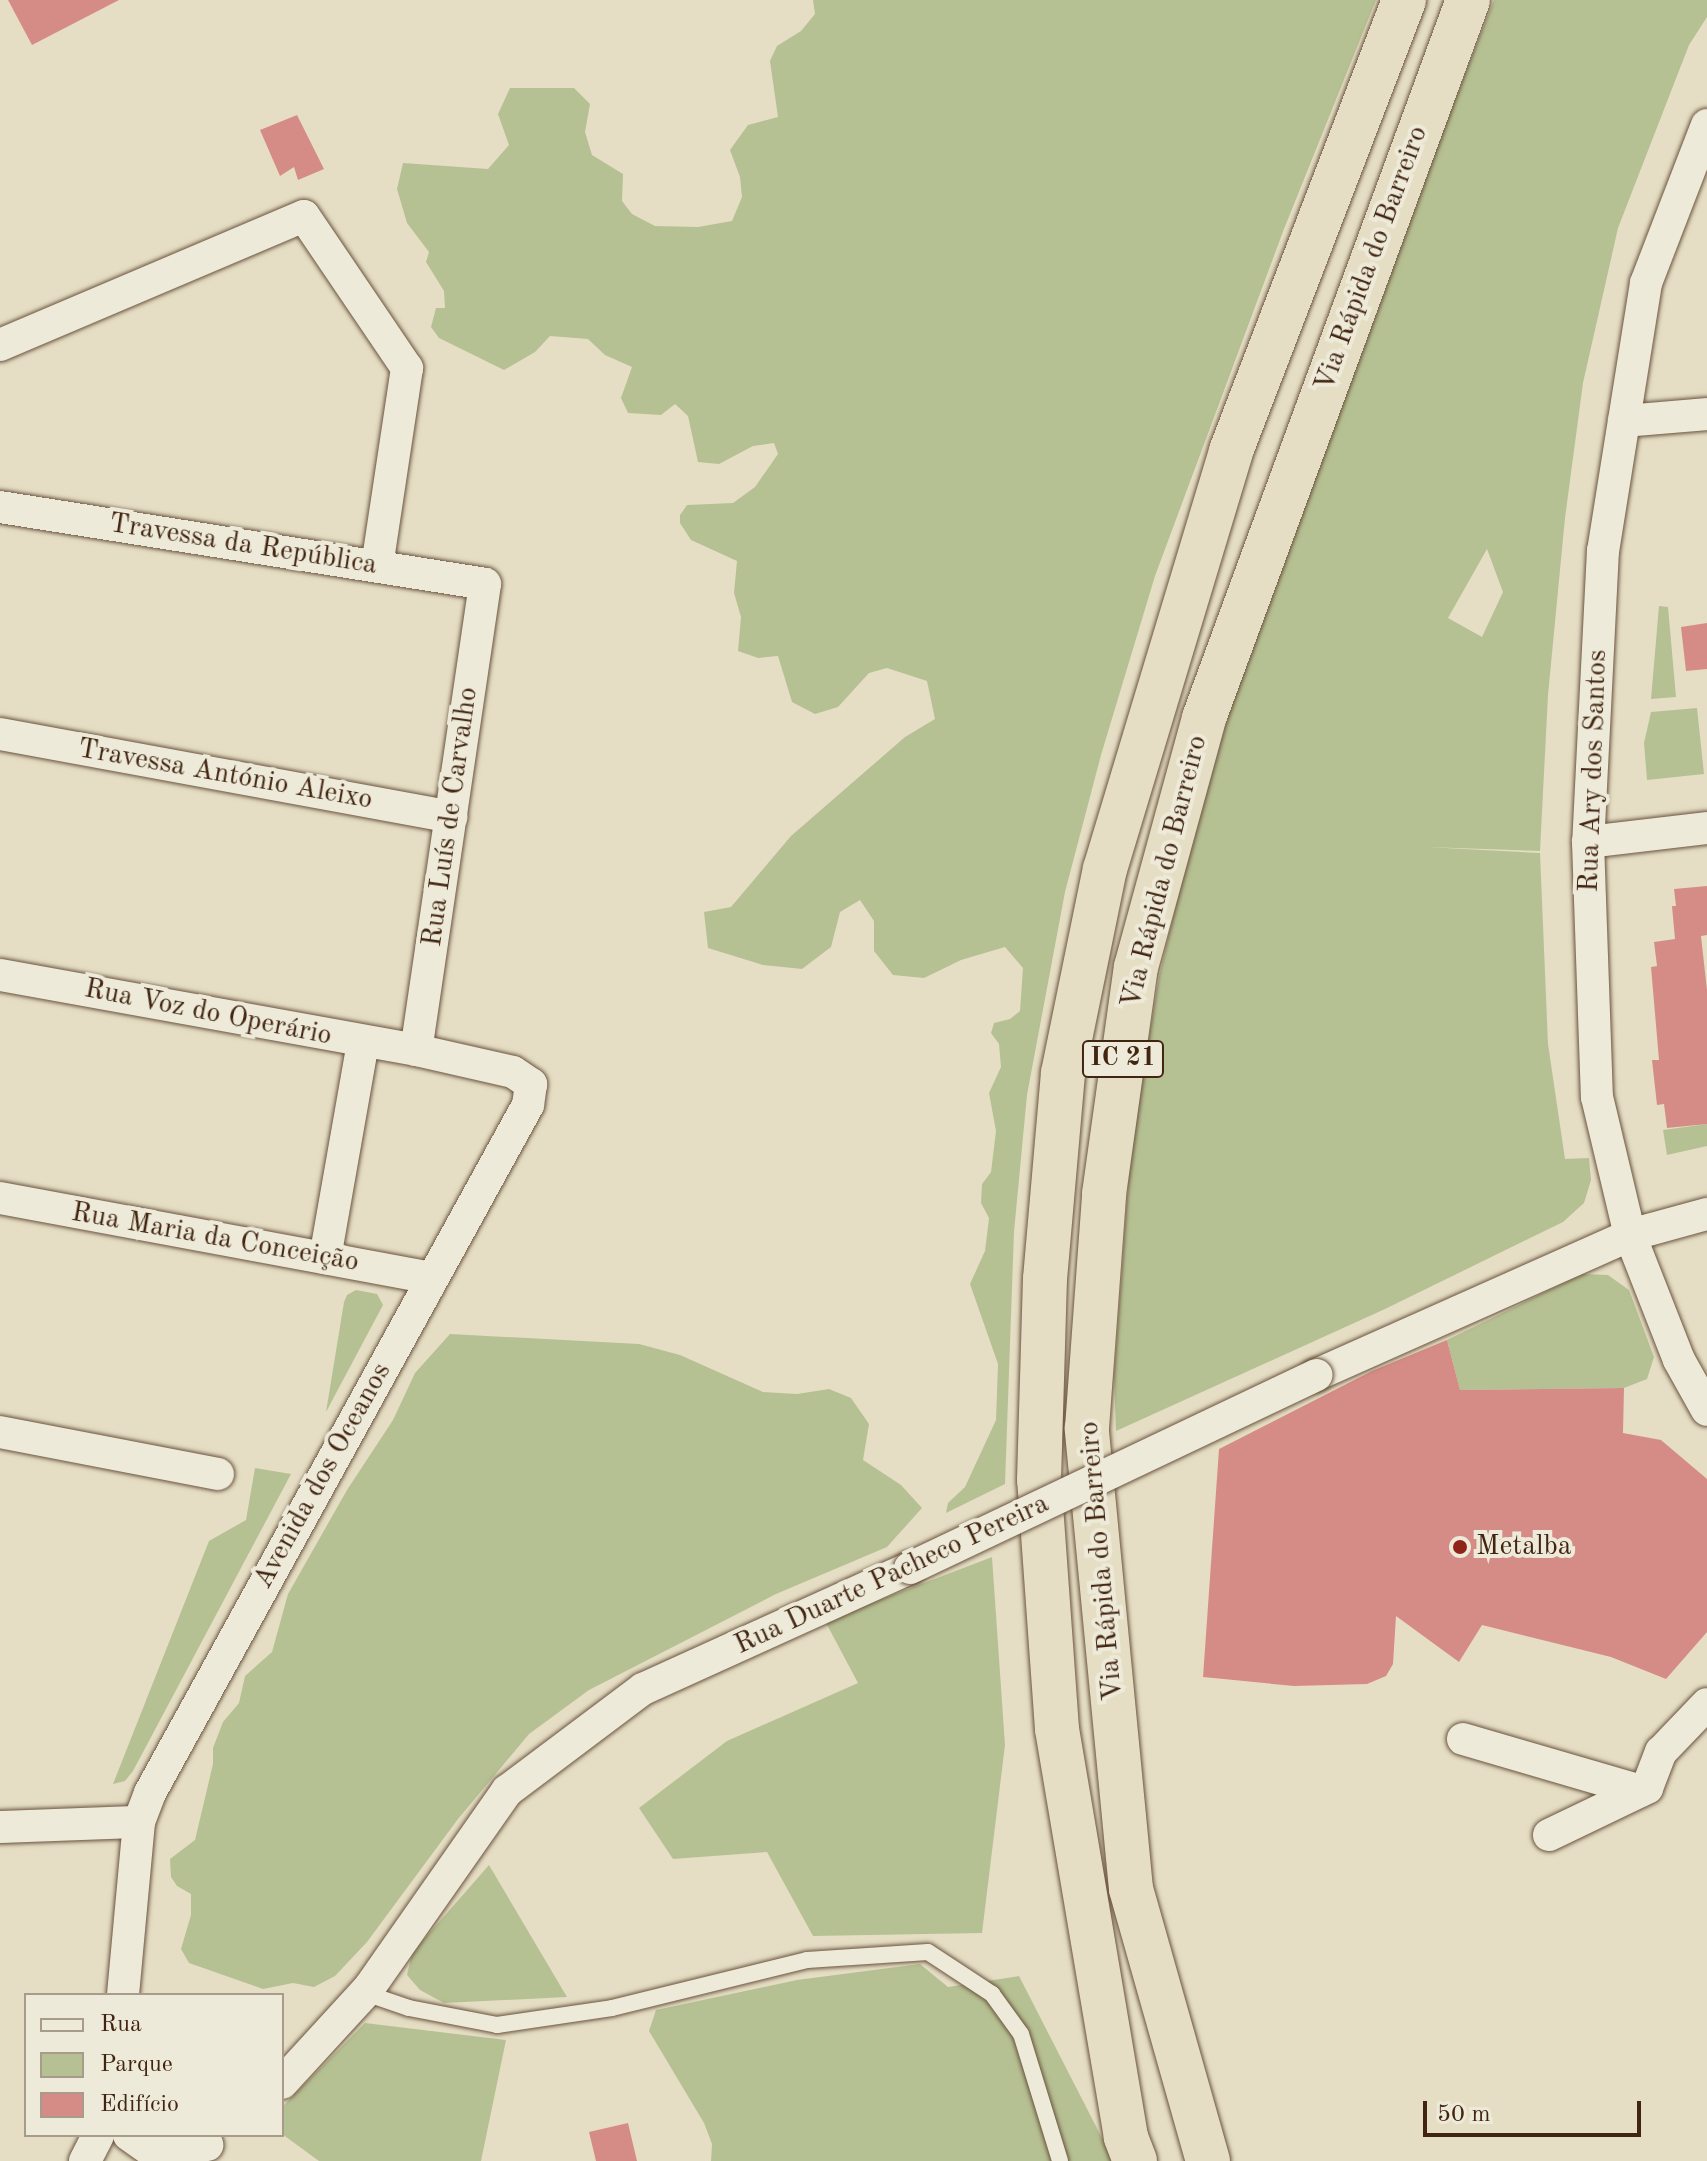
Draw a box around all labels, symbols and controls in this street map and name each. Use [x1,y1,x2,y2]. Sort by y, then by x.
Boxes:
street label: Via Rápida do Barreiro [1308,122,1436,396]
street label: Travessa da República [107,507,379,583]
street label: Rua Ary dos Santos [1573,649,1615,893]
street label: Rua Luís de Carvalho [416,685,486,949]
street label: Via Rápida do Barreiro [1115,732,1215,1012]
street label: Travessa António Aleixo [75,733,375,817]
street label: Rua Voz do Operário [81,973,335,1053]
road number: IC 21 [1081,1037,1165,1081]
street label: Rua Maria da Conceição [69,1196,361,1280]
street label: Avenida dos Oceanos [247,1357,399,1595]
street label: Via Rápida do Barreiro [1073,1420,1131,1702]
street label: Rua Duarte Pacheco Pereira [730,1487,1054,1663]
place label: Metalba [1476,1530,1572,1564]
marker: Metalba [1451,1538,1469,1556]
legend [24,1993,284,2137]
text: Rua [100,2013,142,2037]
text: Parque [100,2053,173,2077]
scale bar [1427,2085,1645,2135]
text: Edifício [100,2093,179,2117]
text: 50 m [1437,2103,1491,2127]

